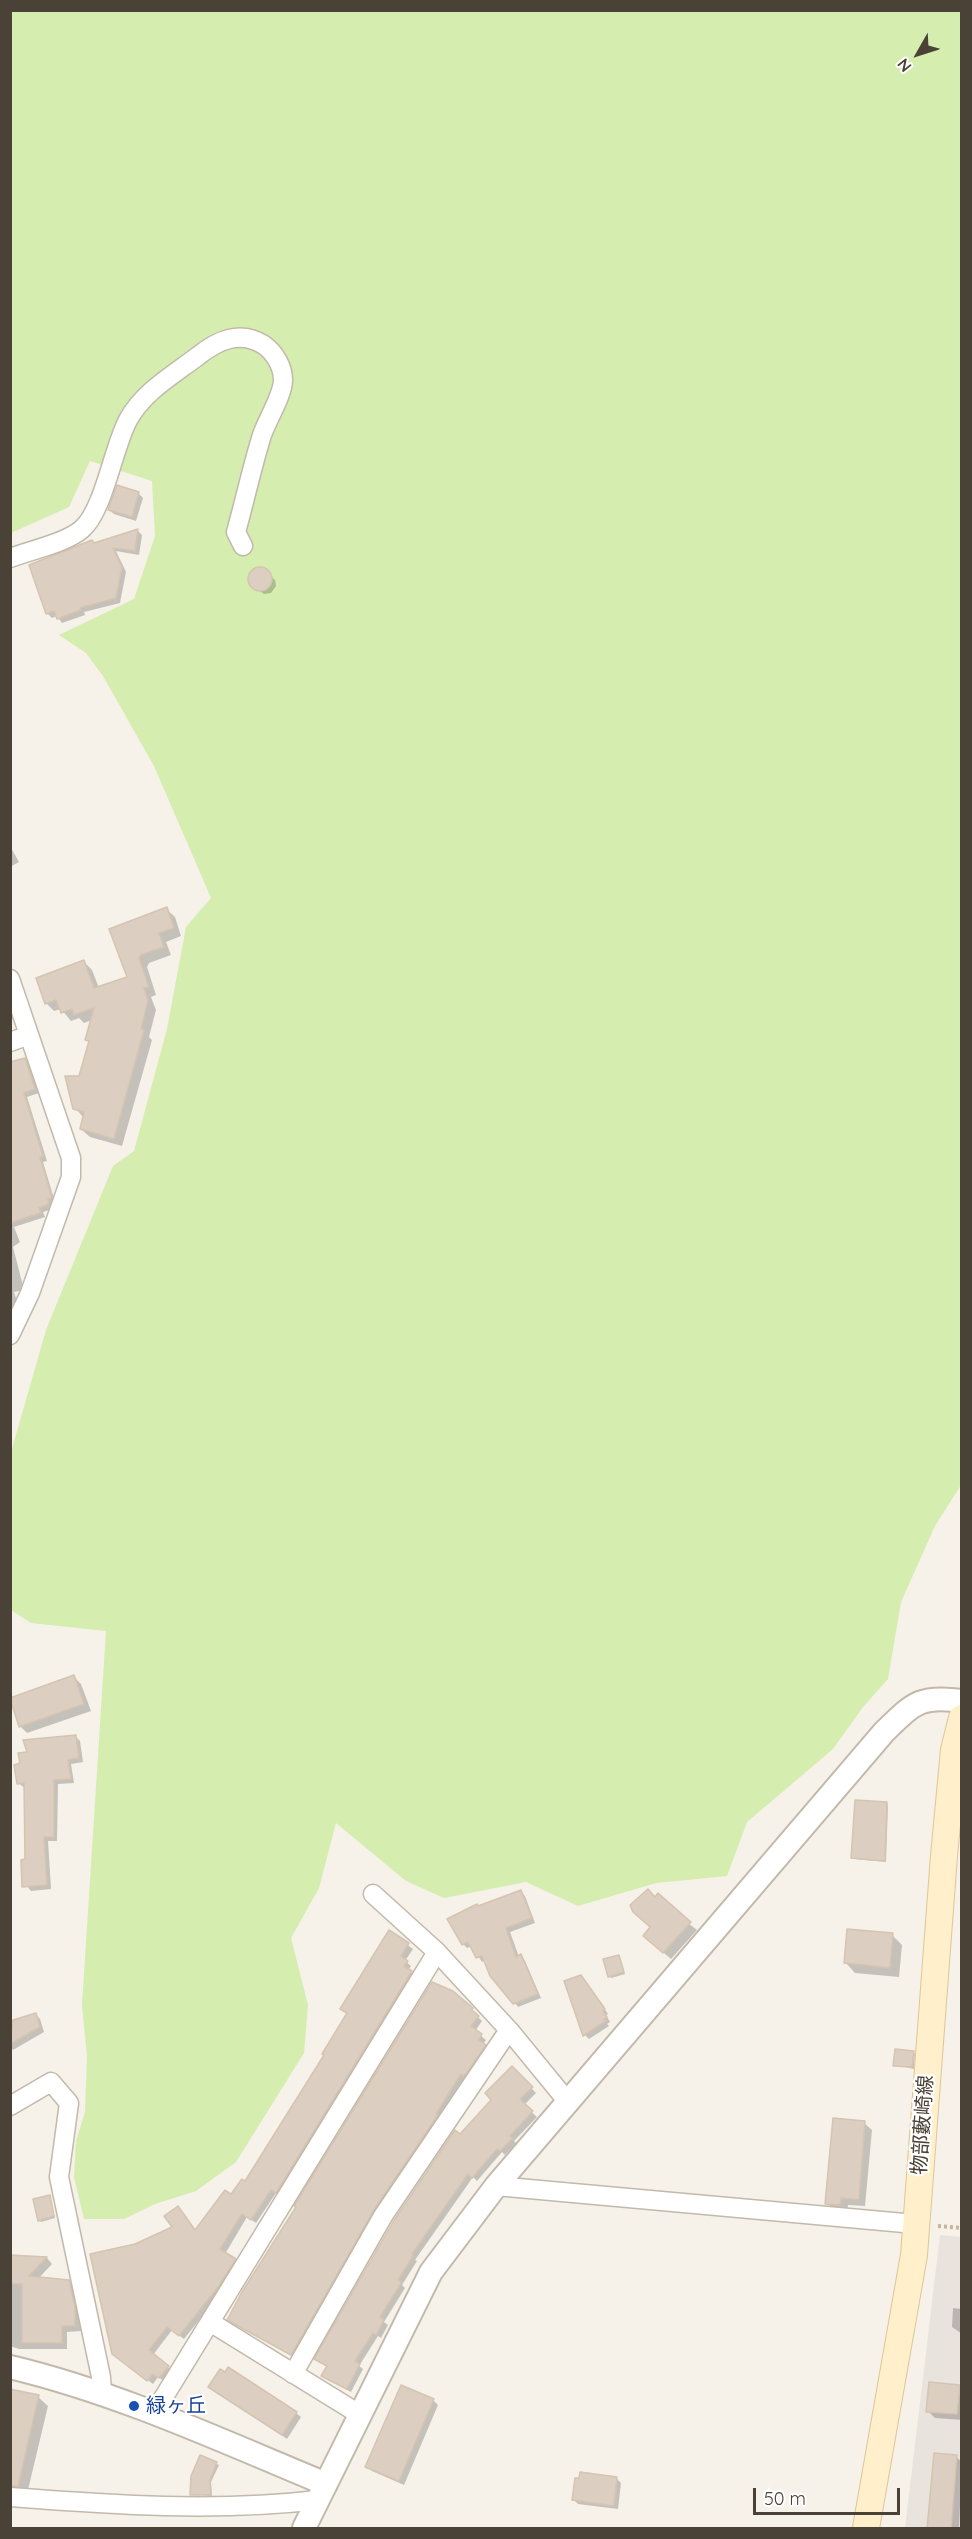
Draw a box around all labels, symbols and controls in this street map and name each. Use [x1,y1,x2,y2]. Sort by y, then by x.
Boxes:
north arrow [888,24,948,84]
text: N [893,54,915,76]
street label: 物部藪崎線 [908,2074,938,2176]
place label: 緑ヶ丘 [146,2394,206,2418]
marker: 緑ヶ丘 [127,2399,141,2413]
scale bar [756,2476,903,2514]
text: 50 m [764,2487,806,2510]

